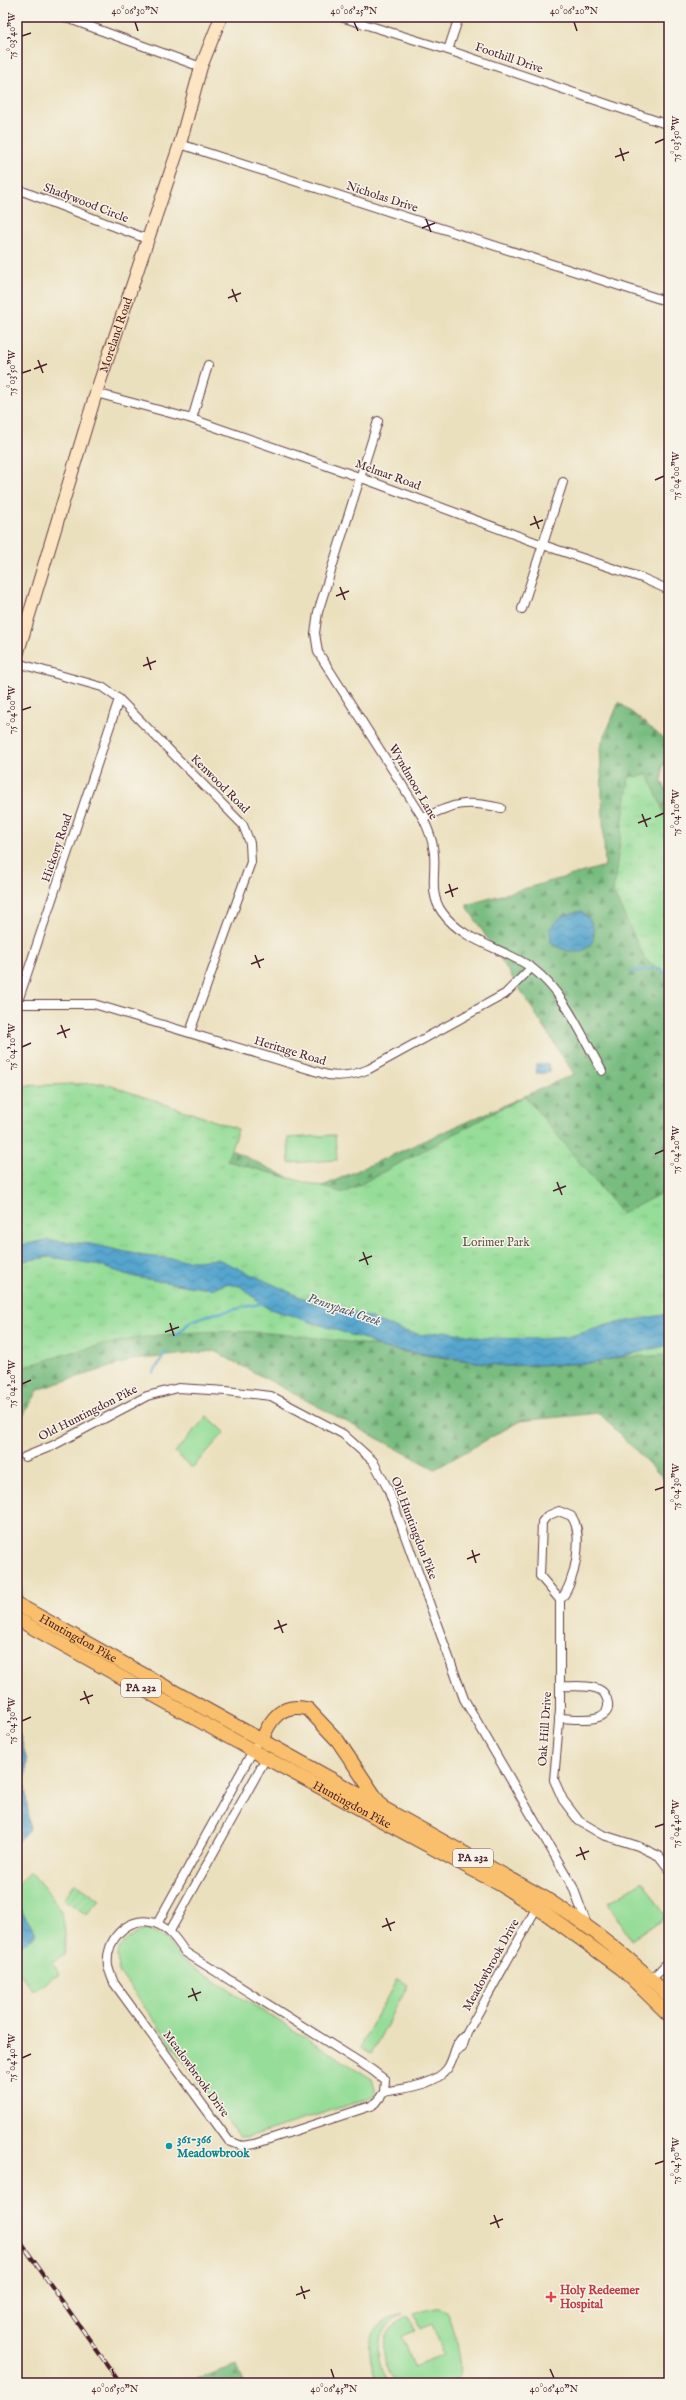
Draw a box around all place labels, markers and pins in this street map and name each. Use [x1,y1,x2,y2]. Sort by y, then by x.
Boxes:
place label: 361-366 Meadowbrook [177,2132,250,2161]
marker: 361-366 Meadowbrook [164,2141,174,2151]
place label: Holy Redeemer Hospital [560,2283,640,2313]
marker: Holy Redeemer Hospital [545,2291,557,2303]

